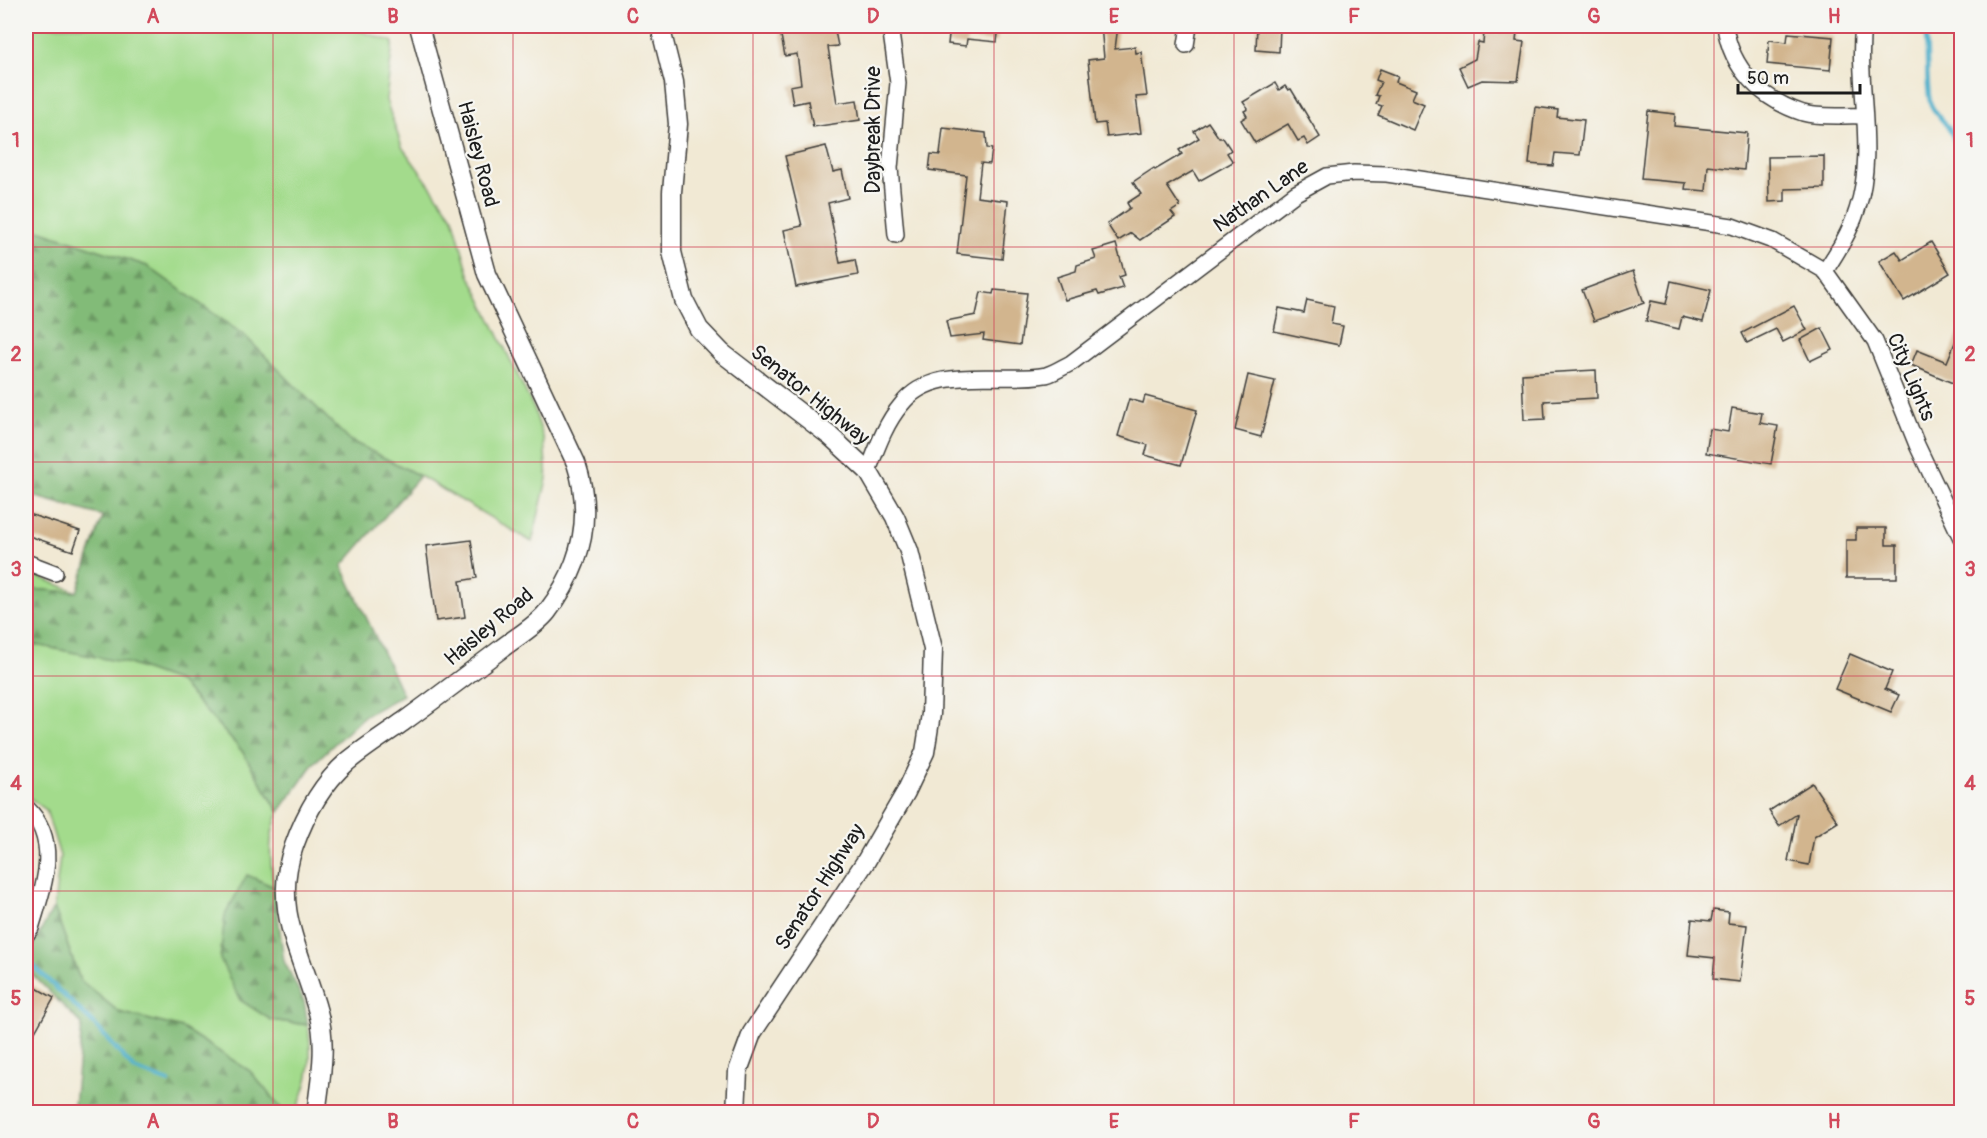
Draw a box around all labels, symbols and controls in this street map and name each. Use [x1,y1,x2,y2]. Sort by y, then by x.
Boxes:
text: A [147,4,160,29]
text: B [387,4,399,29]
text: C [627,4,639,29]
text: D [867,4,880,29]
text: E [1109,4,1120,29]
text: F [1348,4,1360,29]
text: G [1587,4,1601,29]
text: H [1828,4,1841,29]
scale bar [1738,57,1860,95]
street label: Daybreak Drive [860,66,887,194]
text: 50 m [1747,67,1789,90]
street label: Haisley Road [451,98,505,210]
text: 1 [12,128,20,153]
text: 1 [1966,128,1974,153]
street label: Nathan Lane [1208,153,1315,239]
street label: City Lights [1880,329,1942,426]
street label: Senator Highway [745,339,875,451]
text: 2 [10,342,22,367]
text: 2 [1964,342,1976,367]
text: 3 [10,557,22,582]
text: 3 [1964,557,1976,582]
street label: Haisley Road [439,582,539,672]
text: 4 [10,771,22,796]
text: 4 [1964,771,1976,796]
street label: Senator Highway [769,819,871,955]
text: 5 [11,986,22,1011]
text: 5 [1965,986,1976,1011]
text: A [147,1109,160,1134]
text: B [387,1109,399,1134]
text: C [627,1109,639,1134]
text: D [867,1109,880,1134]
text: E [1109,1109,1120,1134]
text: F [1348,1109,1360,1134]
text: G [1587,1109,1601,1134]
text: H [1828,1109,1841,1134]

